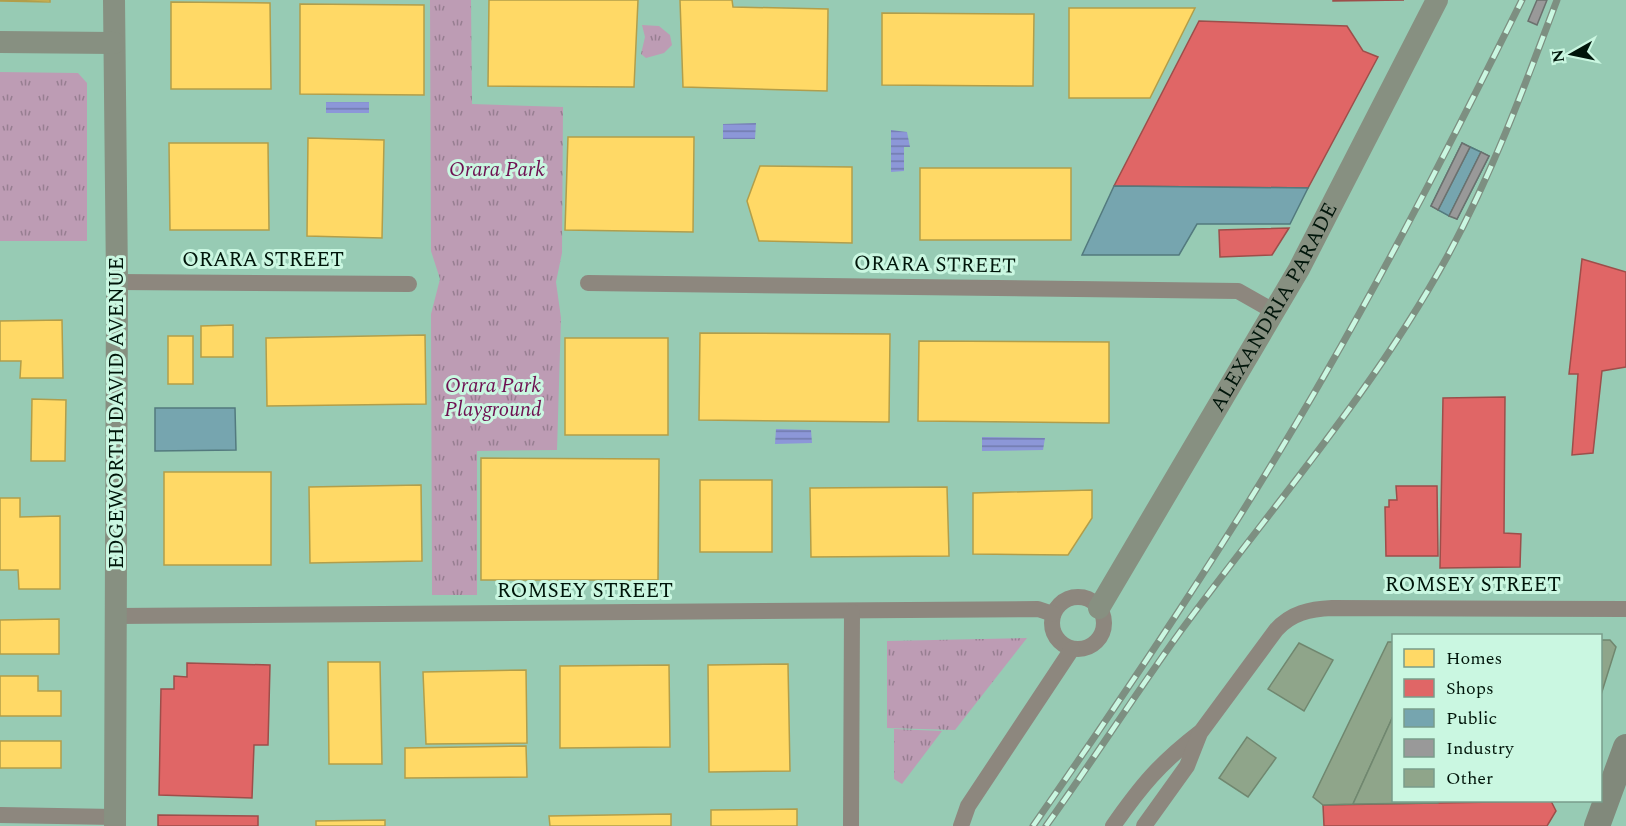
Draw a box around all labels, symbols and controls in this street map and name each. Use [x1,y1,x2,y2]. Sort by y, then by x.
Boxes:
north arrow [1542,24,1602,84]
text: N [1545,48,1571,65]
park label: Orara Park [449,154,545,186]
street label: ALEXANDRIA PARADE [1202,197,1346,418]
street label: ORARA STREET [182,244,344,276]
street label: ORARA STREET [854,248,1016,282]
street label: EDGEWORTH DAVID AVENUE [101,257,133,569]
park label: Orara Park Playground [444,370,542,426]
street label: ROMSEY STREET [1385,569,1561,601]
street label: ROMSEY STREET [497,575,673,607]
legend [1392,634,1602,802]
text: Homes [1446,645,1502,672]
text: Shops [1446,675,1494,702]
text: Public [1446,705,1497,732]
text: Industry [1446,735,1515,762]
text: Other [1446,765,1493,792]

